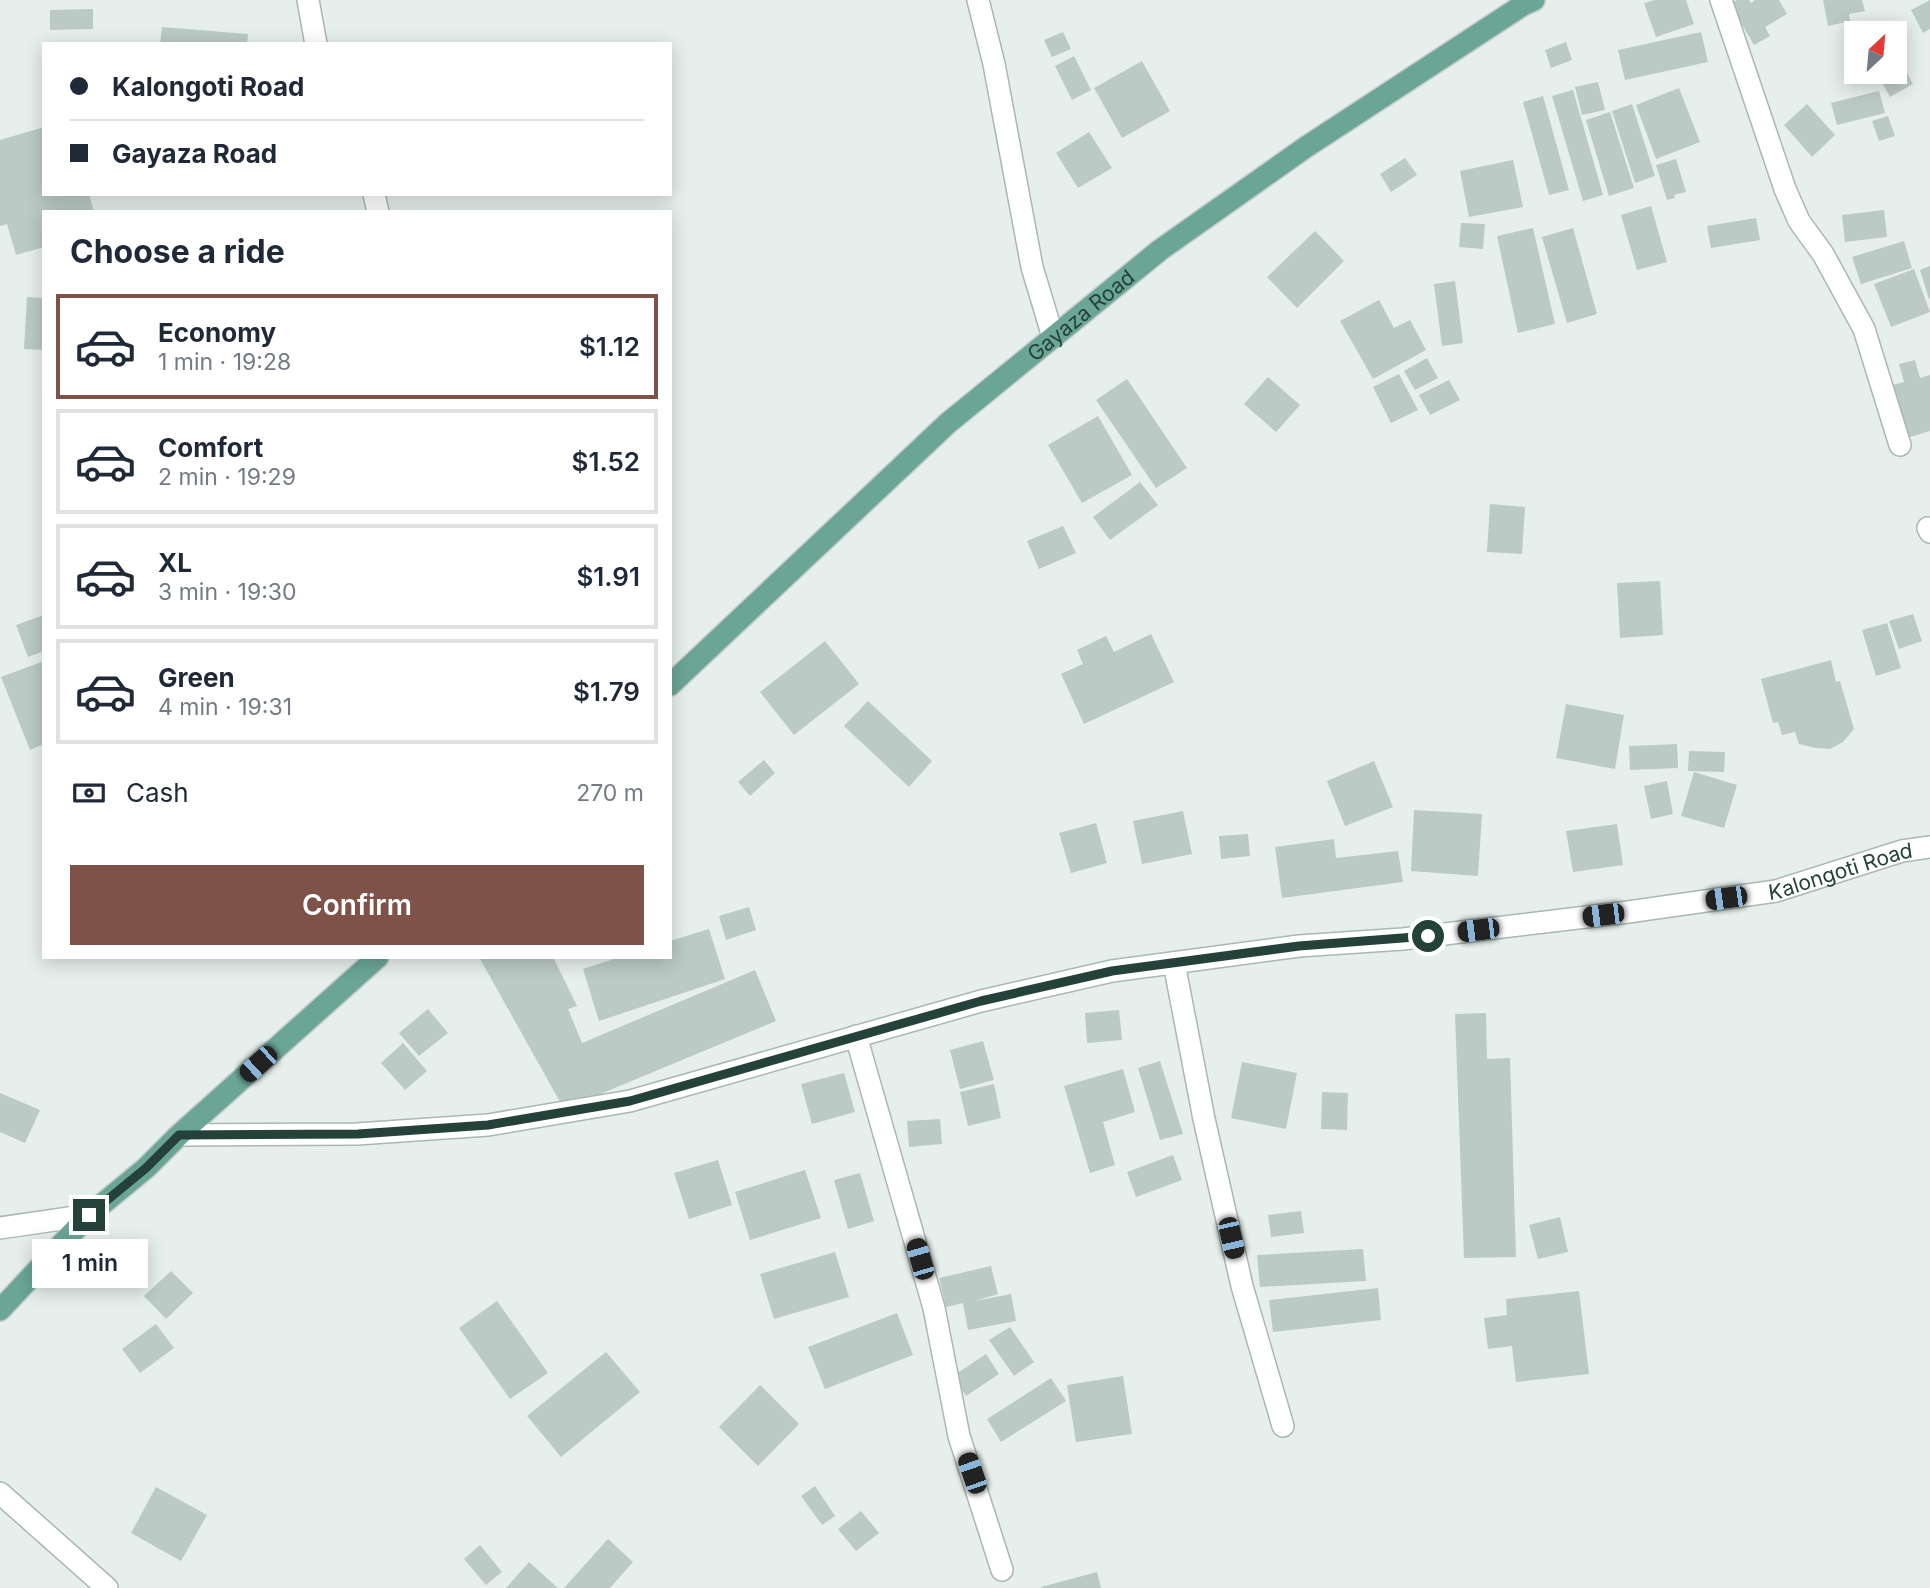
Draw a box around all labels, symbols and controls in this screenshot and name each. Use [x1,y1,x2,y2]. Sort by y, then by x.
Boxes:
north arrow [1844,21,1908,84]
map controls [1844,21,1907,84]
text: Kalongoti Road [112,71,305,102]
text: Gayaza Road [112,138,277,169]
text: Choose a ride [70,232,285,271]
street label: Gayaza Road [1022,264,1139,366]
icon: car [74,315,137,378]
text: Economy [158,317,276,348]
text: $1.12 [579,331,640,362]
text: 1 min · 19:28 [158,348,291,376]
icon: car [74,430,137,493]
text: Comfort [158,432,263,463]
text: $1.52 [571,446,640,477]
text: 2 min · 19:29 [158,463,296,491]
icon: car [74,545,137,608]
text: XL [158,547,192,578]
text: $1.91 [576,561,640,592]
text: 3 min · 19:30 [158,578,297,606]
icon: car [74,660,137,723]
text: Green [158,662,235,693]
text: $1.79 [573,676,640,707]
text: 4 min · 19:31 [158,693,292,721]
icon: cash [70,774,108,812]
text: Cash [126,777,189,808]
text: 270 m [576,779,644,807]
street label: Kalongoti Road [1767,837,1914,904]
button: Confirm [70,865,644,945]
car [1704,885,1749,911]
car [1581,902,1626,928]
car [1456,917,1501,943]
route start [1412,920,1444,952]
car [236,1042,281,1086]
route end [73,1199,105,1231]
car [1217,1215,1246,1261]
car [905,1236,936,1282]
callout: 1 min [31,1240,147,1288]
text: 1 min [62,1249,118,1277]
car [956,1450,989,1496]

